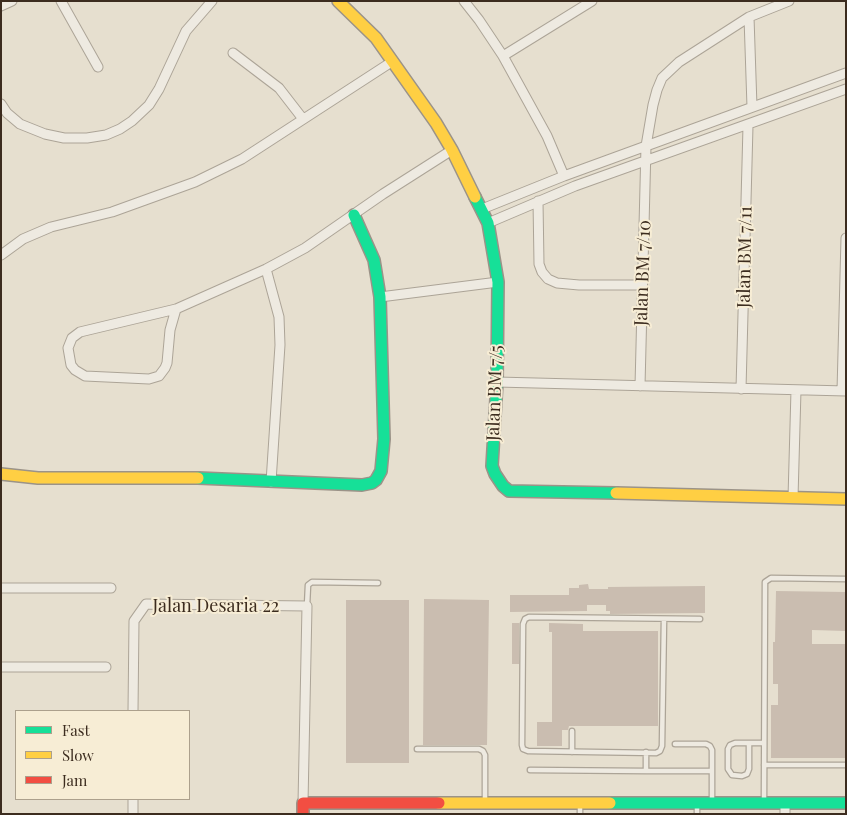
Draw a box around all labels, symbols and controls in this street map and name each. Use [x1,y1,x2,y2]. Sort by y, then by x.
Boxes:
street label: Jalan BM 7/11 [733,206,757,308]
street label: Jalan BM 7/10 [630,220,656,326]
street label: Jalan BM 7/5 [483,345,507,441]
street label: Jalan Desaria 22 [153,595,279,617]
legend [15,710,190,800]
text: Fast [62,720,90,740]
text: Slow [62,745,94,765]
text: Jam [62,770,87,790]

